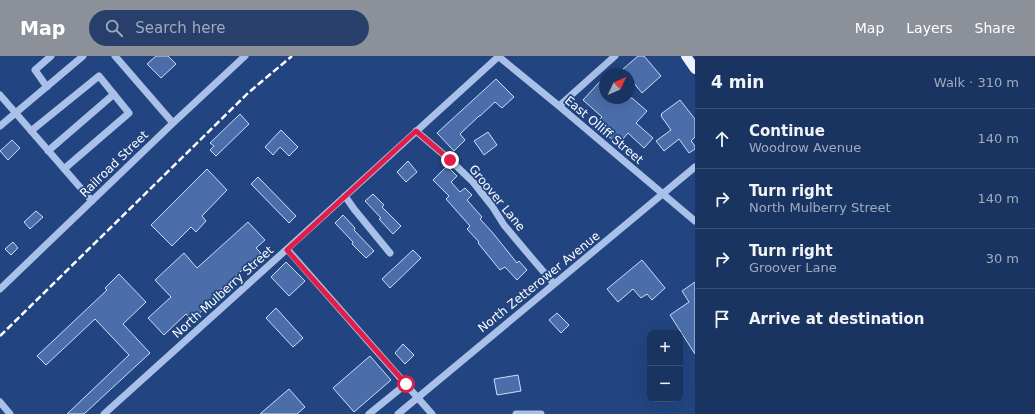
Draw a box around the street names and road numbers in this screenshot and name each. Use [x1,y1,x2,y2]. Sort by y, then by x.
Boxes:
street label: East Olliff Street [562,93,646,167]
street label: Railroad Street [77,128,151,200]
street label: Groover Lane [466,162,528,234]
street label: North Zetterower Avenue [475,229,603,335]
street label: North Mulberry Street [170,243,276,341]

